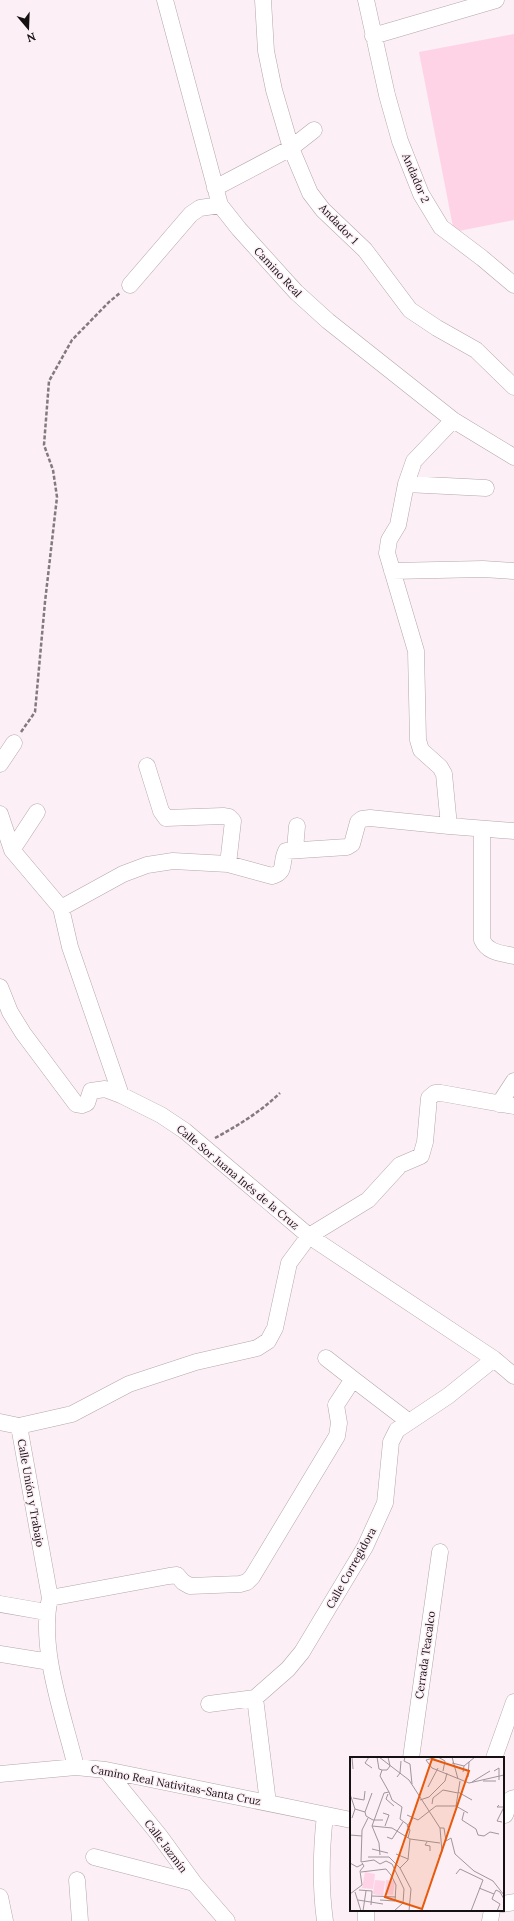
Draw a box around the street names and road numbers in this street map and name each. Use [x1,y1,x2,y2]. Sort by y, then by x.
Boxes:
street label: Andador 2 [399,150,433,205]
street label: Andador 1 [316,200,362,247]
street label: Camino Real [251,244,305,300]
street label: Calle Sor Juana Inés de la Cruz [174,1122,303,1233]
street label: Calle Unión y Trabajo [15,1438,47,1548]
street label: Calle Corregidora [323,1525,379,1611]
street label: Cerrada Teacalco [412,1610,438,1700]
street label: Camino Real Nativitas-Santa Cruz [90,1762,263,1808]
street label: Calle Jazmín [141,1817,191,1876]

